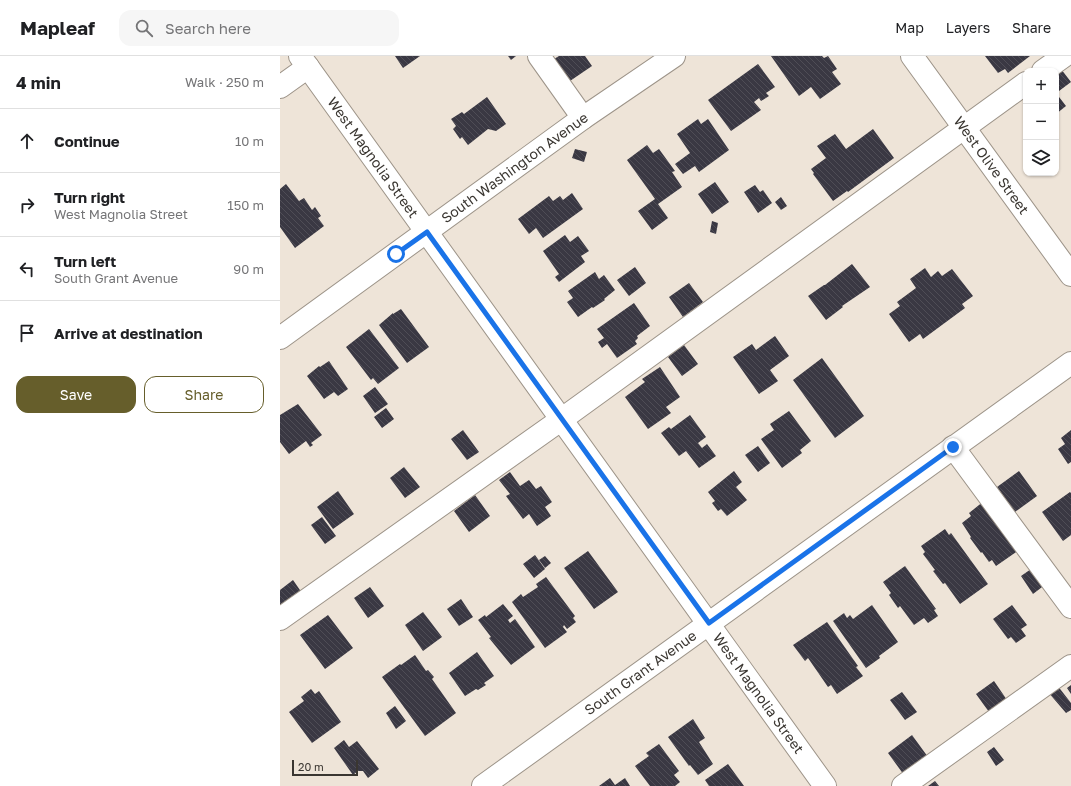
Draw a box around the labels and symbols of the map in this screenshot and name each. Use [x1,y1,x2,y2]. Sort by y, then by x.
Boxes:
street label: West Magnolia Street [324,94,422,221]
street label: South Washington Avenue [438,108,591,226]
street label: West Olive Street [951,113,1033,217]
route start [387,245,405,263]
route end [944,438,962,456]
street label: South Grant Avenue [581,626,699,718]
street label: West Magnolia Street [710,629,808,757]
scale bar [292,758,358,777]

